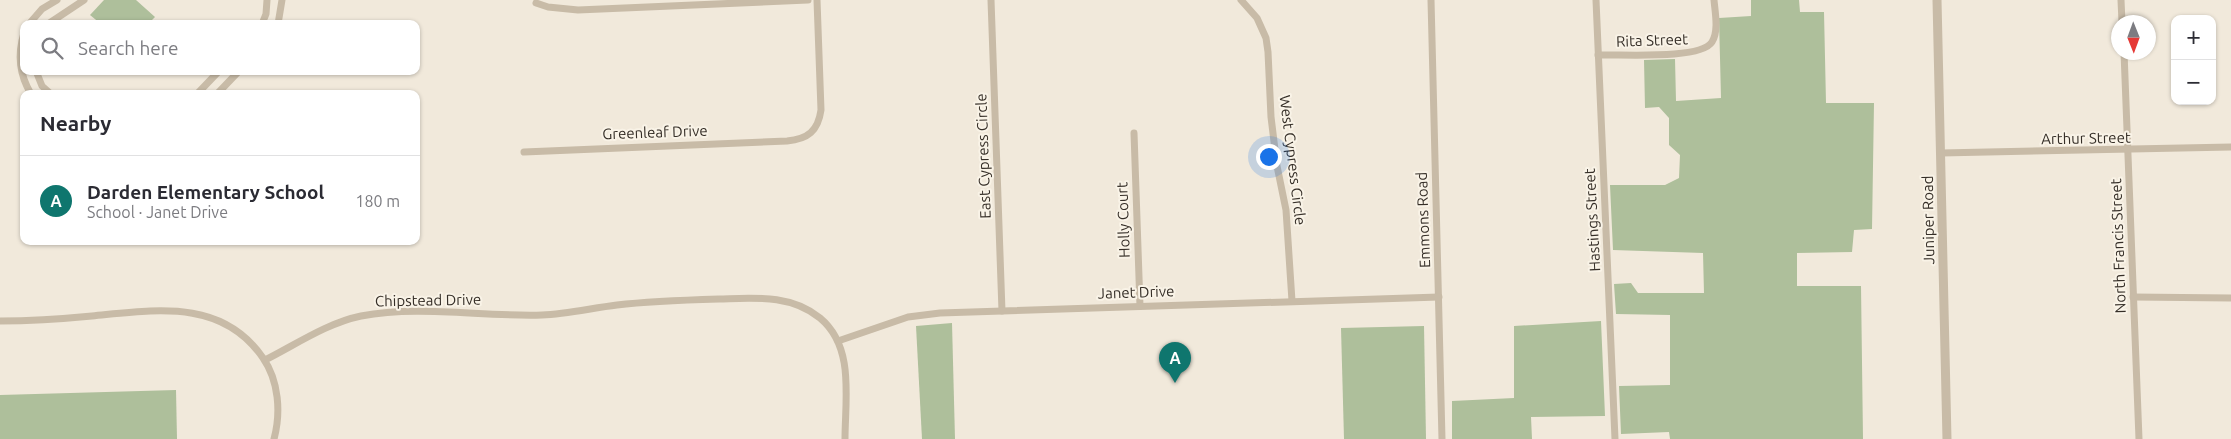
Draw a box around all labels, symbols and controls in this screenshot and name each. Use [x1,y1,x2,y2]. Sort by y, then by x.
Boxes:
north arrow [2111,15,2156,60]
map controls [2171,15,2216,105]
button: + [2171,15,2216,60]
search box [20,20,420,75]
street label: Rita Street [1616,30,1688,50]
icon: search [38,34,66,62]
text: Search here [78,37,178,59]
button: − [2171,60,2216,105]
street label: East Cypress Circle [972,93,994,219]
street label: West Cypress Circle [1277,94,1309,226]
text: Nearby [40,111,111,135]
street label: Greenleaf Drive [602,122,708,142]
street label: Arthur Street [2041,129,2131,147]
your location [1256,144,1282,170]
street label: Hastings Street [1581,168,1603,272]
street label: Emmons Road [1413,172,1433,268]
street label: Juniper Road [1919,175,1937,265]
street label: North Francis Street [2107,178,2129,314]
text: Darden Elementary School [87,181,324,203]
street label: Holly Court [1113,182,1133,258]
text: A [50,192,62,210]
text: 180 m [355,192,400,210]
text: School · Janet Drive [87,203,228,221]
street label: Janet Drive [1097,282,1175,302]
street label: Chipstead Drive [375,291,481,309]
pin: A [1159,342,1191,383]

